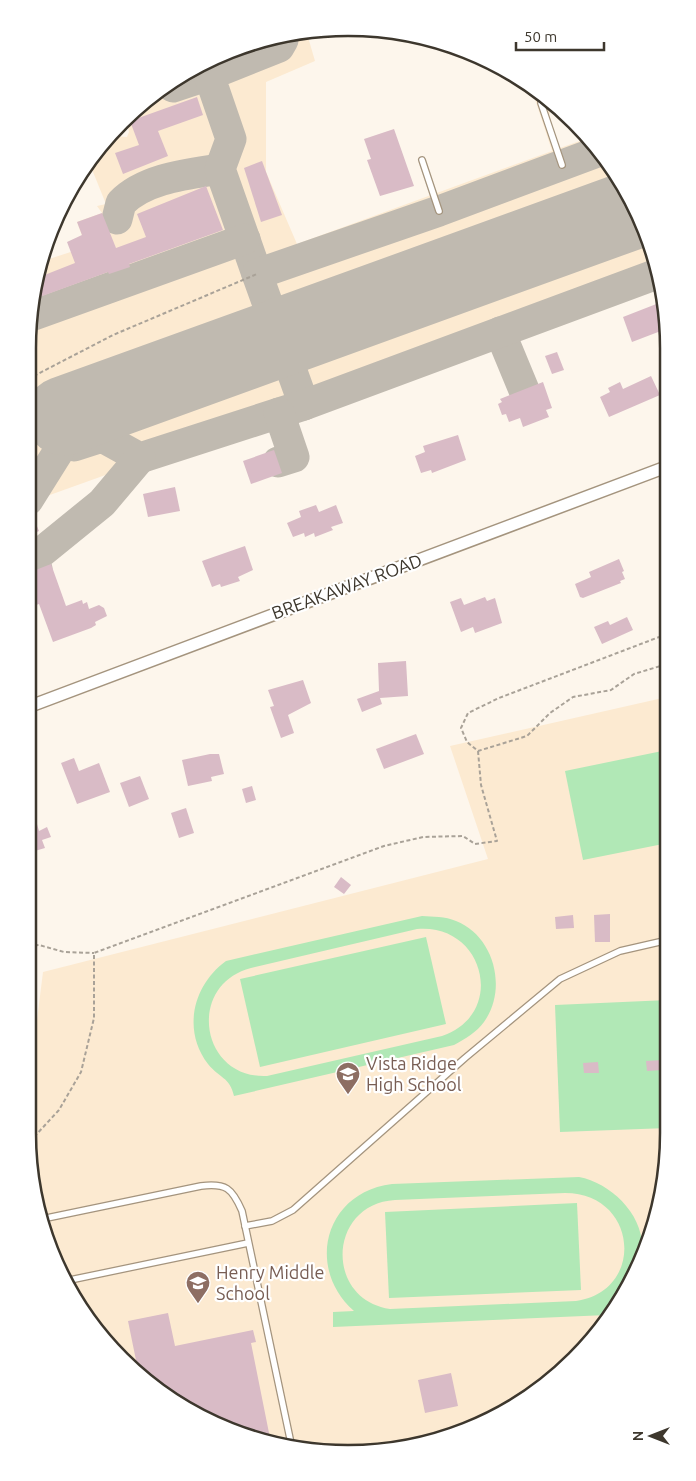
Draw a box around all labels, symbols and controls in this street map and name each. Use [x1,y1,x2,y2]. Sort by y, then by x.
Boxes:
scale bar [516,20,604,52]
text: 50 m [524,28,557,45]
street label: BREAKAWAY ROAD [269,550,425,623]
place label: Vista Ridge High School [366,1053,462,1094]
school or university icon: Vista Ridge High School [335,1061,361,1095]
place label: Henry Middle School [216,1262,325,1303]
school or university icon: Henry Middle School [185,1270,211,1304]
north arrow [626,1411,676,1461]
text: N [630,1431,646,1441]

